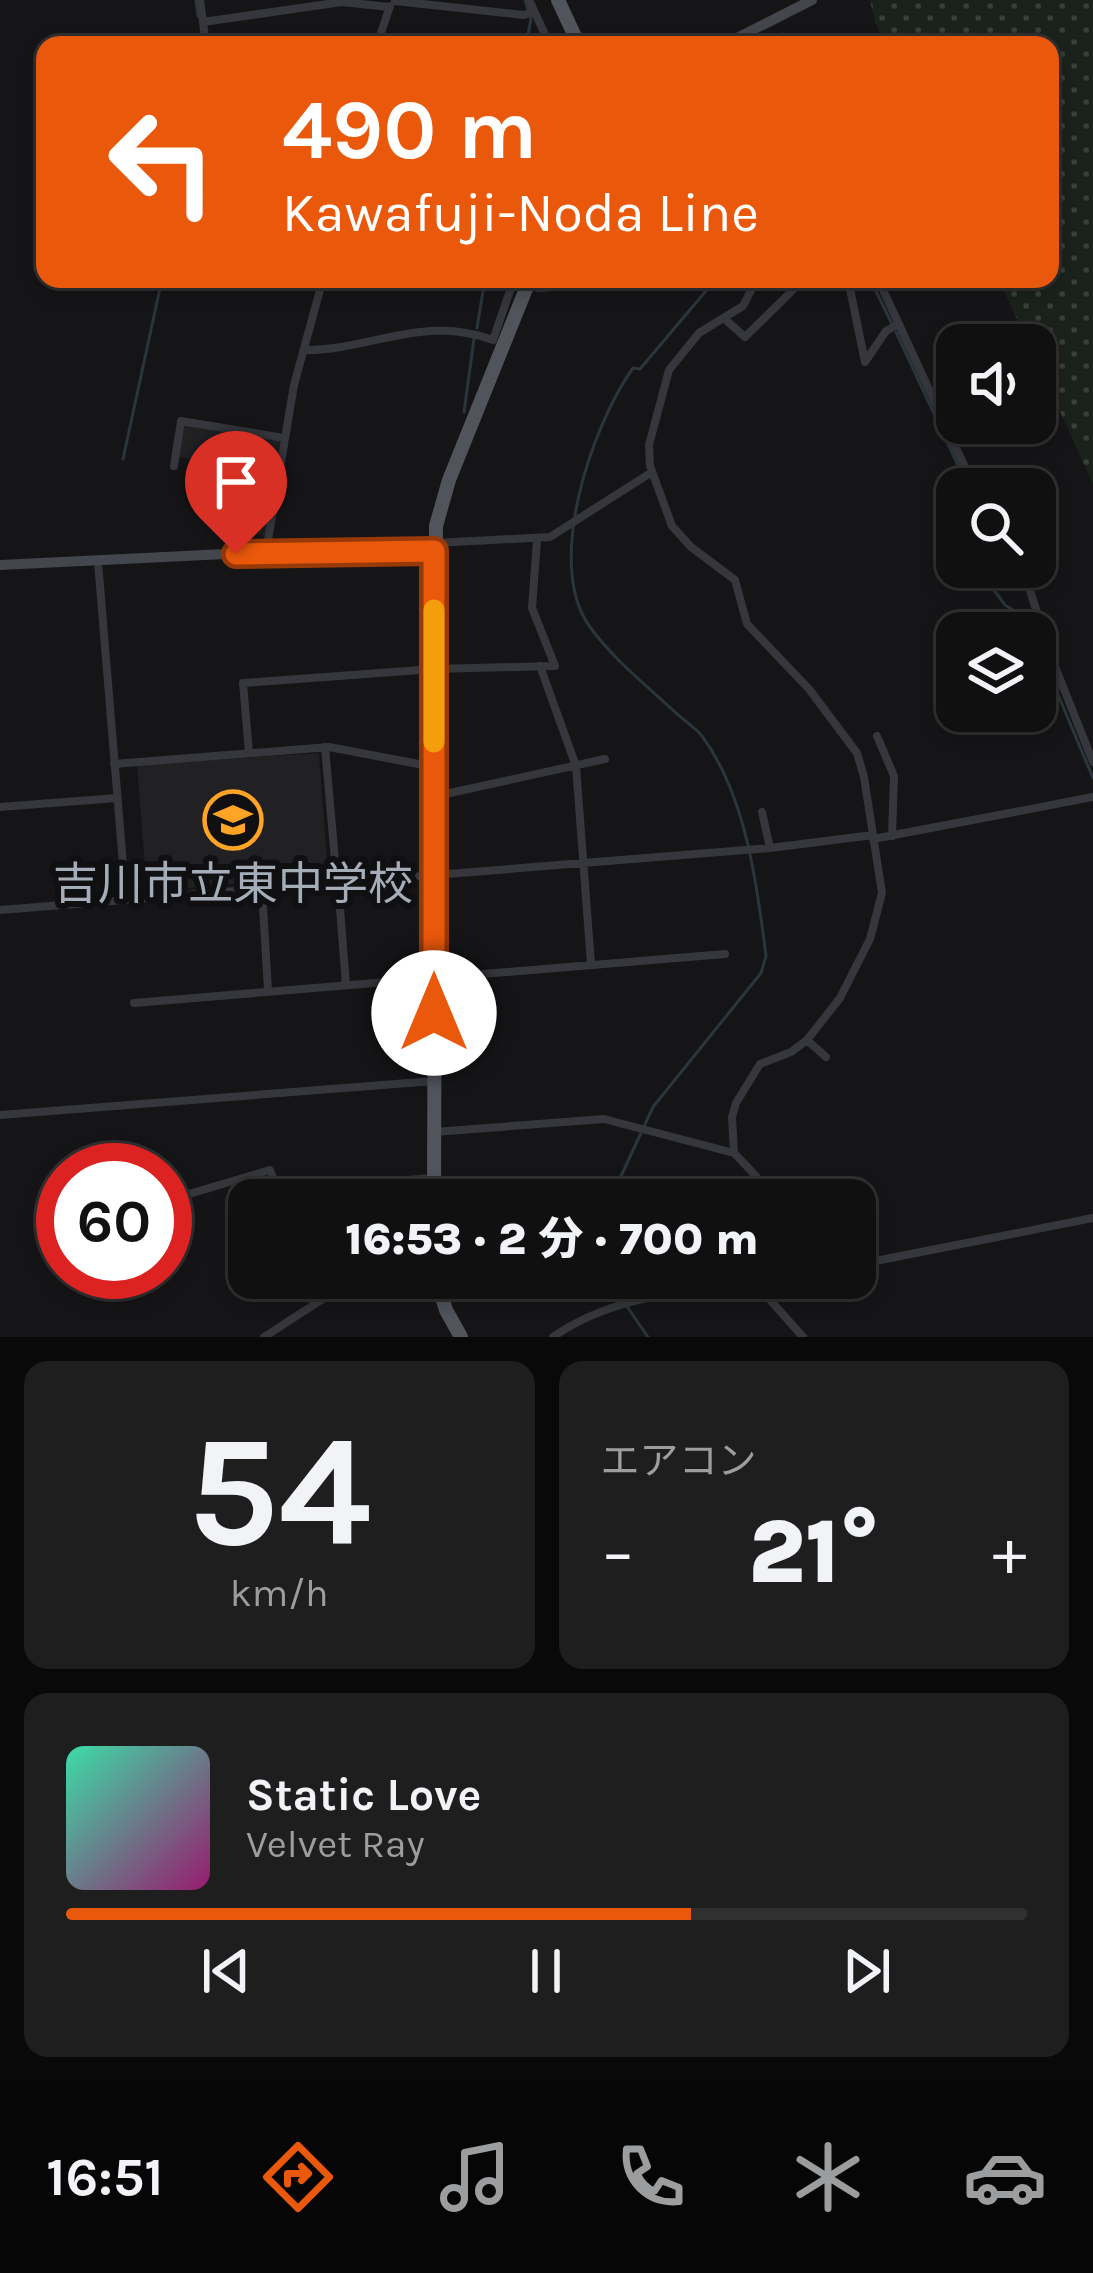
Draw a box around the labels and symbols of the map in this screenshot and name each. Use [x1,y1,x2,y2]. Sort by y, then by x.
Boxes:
pin [185,431,287,554]
school or university icon: 吉川市立東中学校 [202,789,264,851]
place label: 吉川市立東中学校 [53,858,413,910]
position arrow [371,950,497,1076]
speed limit sign: 60 [36,1143,192,1299]

